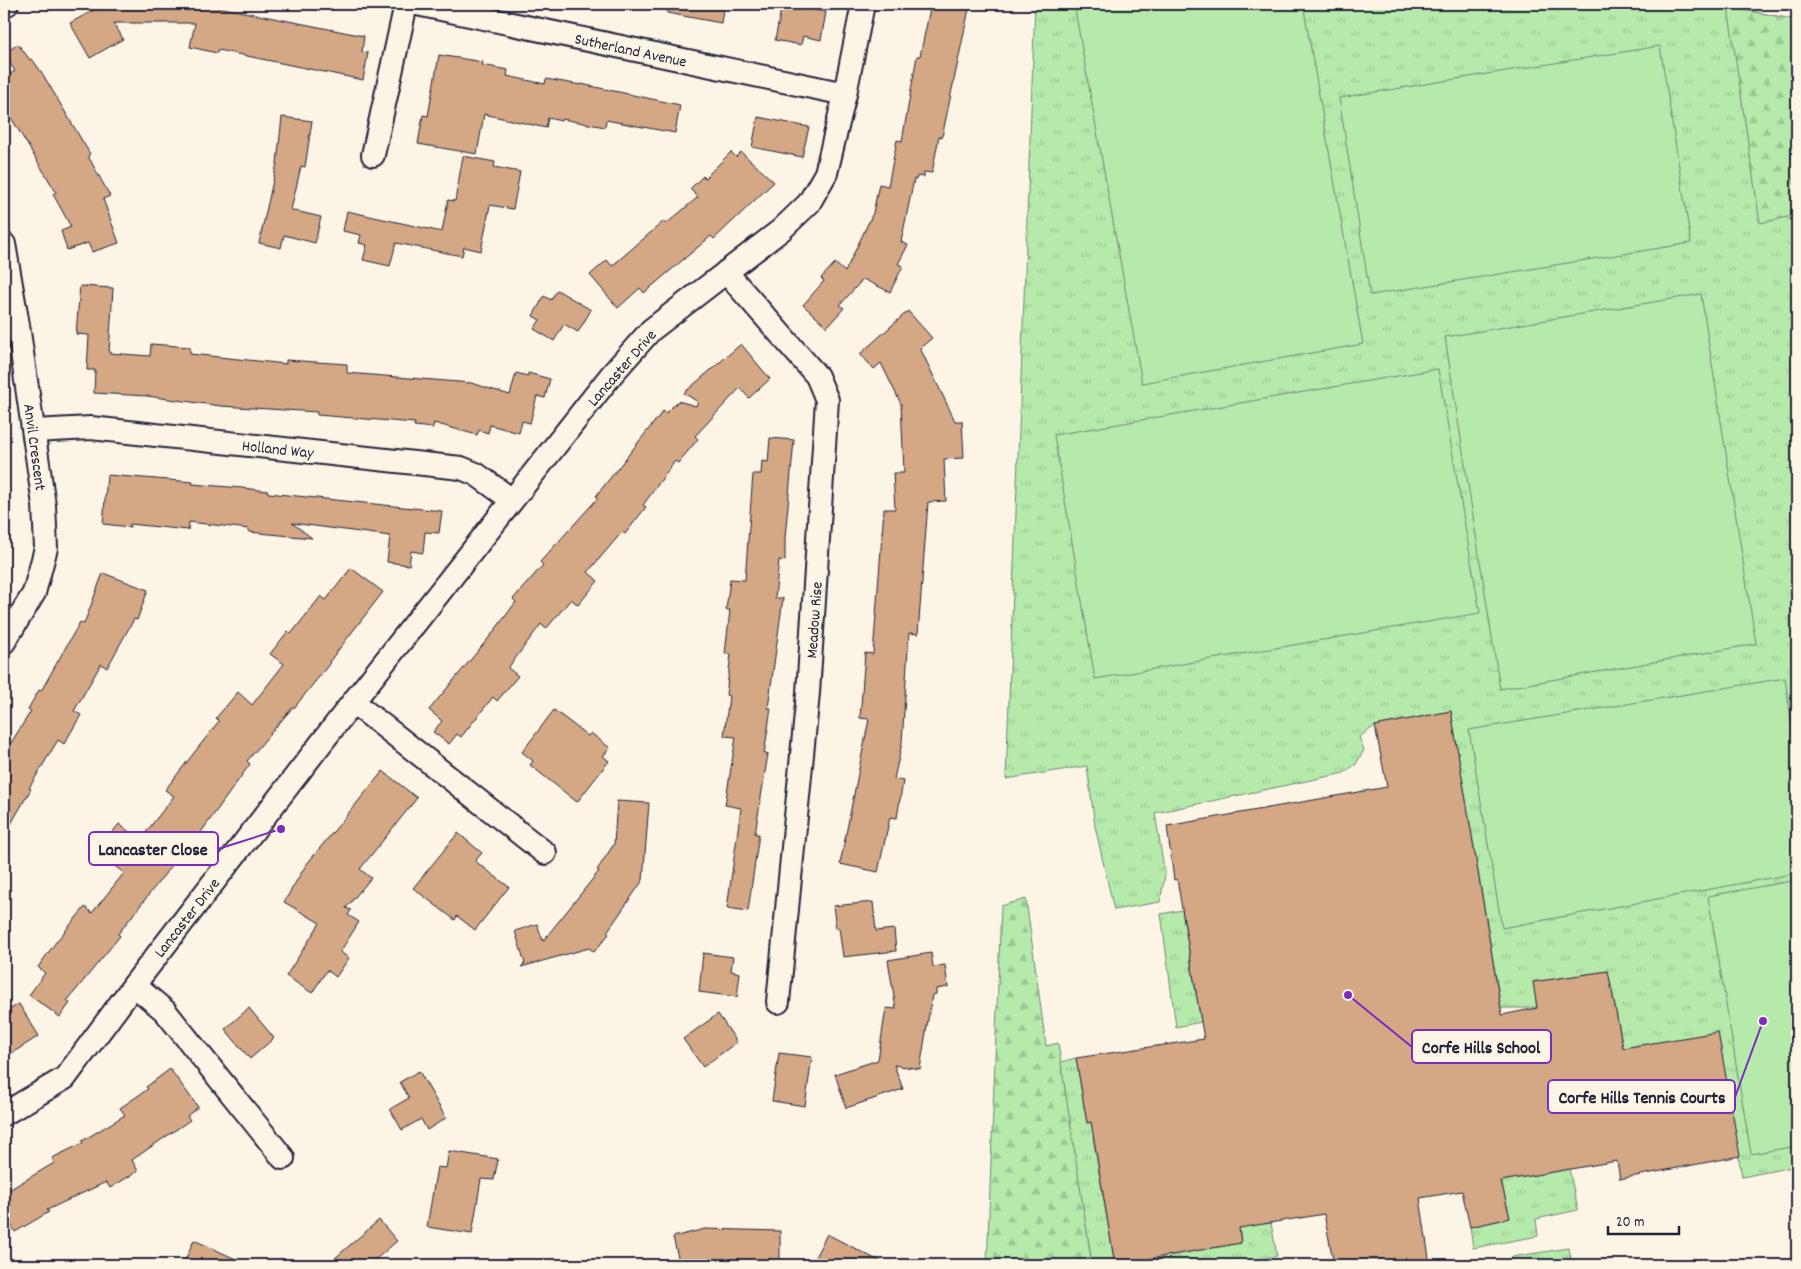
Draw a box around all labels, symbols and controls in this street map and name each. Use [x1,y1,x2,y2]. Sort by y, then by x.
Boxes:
street label: Sutherland Avenue [572,28,689,75]
street label: Lancaster Drive [583,325,663,412]
street label: Anvil Crescent [16,402,51,492]
street label: Holland Way [241,435,315,466]
street label: Meadow Rise [801,581,830,659]
callout: Lancaster Close [89,832,218,865]
text: Lancaster Close [98,839,208,864]
street label: Lancaster Drive [150,874,226,963]
callout: Corfe Hills School [1412,1030,1551,1063]
text: Corfe Hills School [1422,1037,1541,1062]
callout: Corfe Hills Tennis Courts [1548,1080,1735,1113]
text: Corfe Hills Tennis Courts [1558,1087,1726,1112]
scale bar [1608,1204,1680,1236]
text: 20 m [1616,1212,1644,1234]

